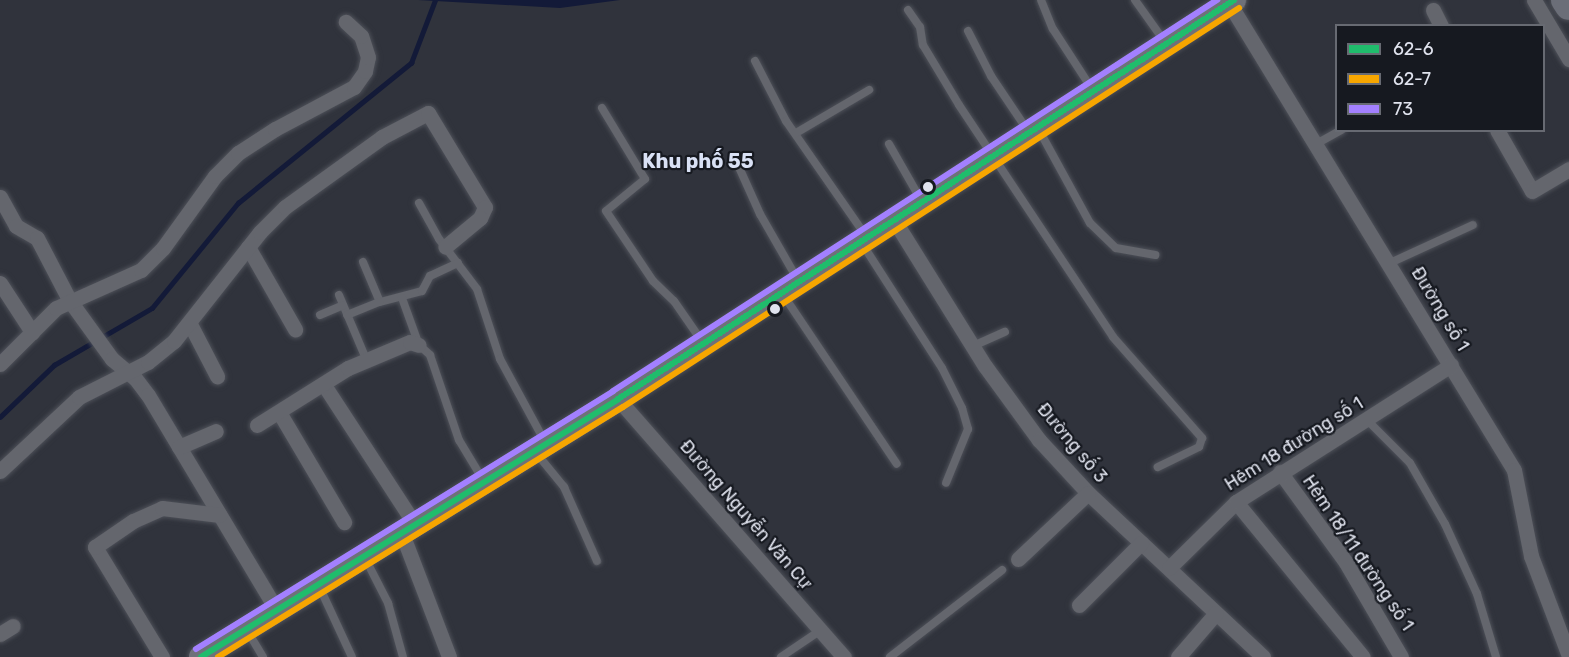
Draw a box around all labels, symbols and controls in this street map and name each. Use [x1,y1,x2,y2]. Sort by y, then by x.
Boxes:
legend [1335,24,1545,132]
text: 62-6 [1393,38,1434,60]
text: 62-7 [1393,68,1431,90]
text: 73 [1393,98,1413,120]
district label: Khu phố 55 [642,149,754,173]
unlabelled marker [922,181,934,193]
street label: Đường số 1 [1407,263,1473,355]
unlabelled marker [769,303,781,315]
street label: Hẻm 18 đường số 1 [1221,393,1367,495]
street label: Đường số 3 [1032,399,1112,487]
street label: Đường Nguyễn Văn Cự [675,436,817,594]
street label: Hẻm 18/11 đường số 1 [1298,471,1418,635]

